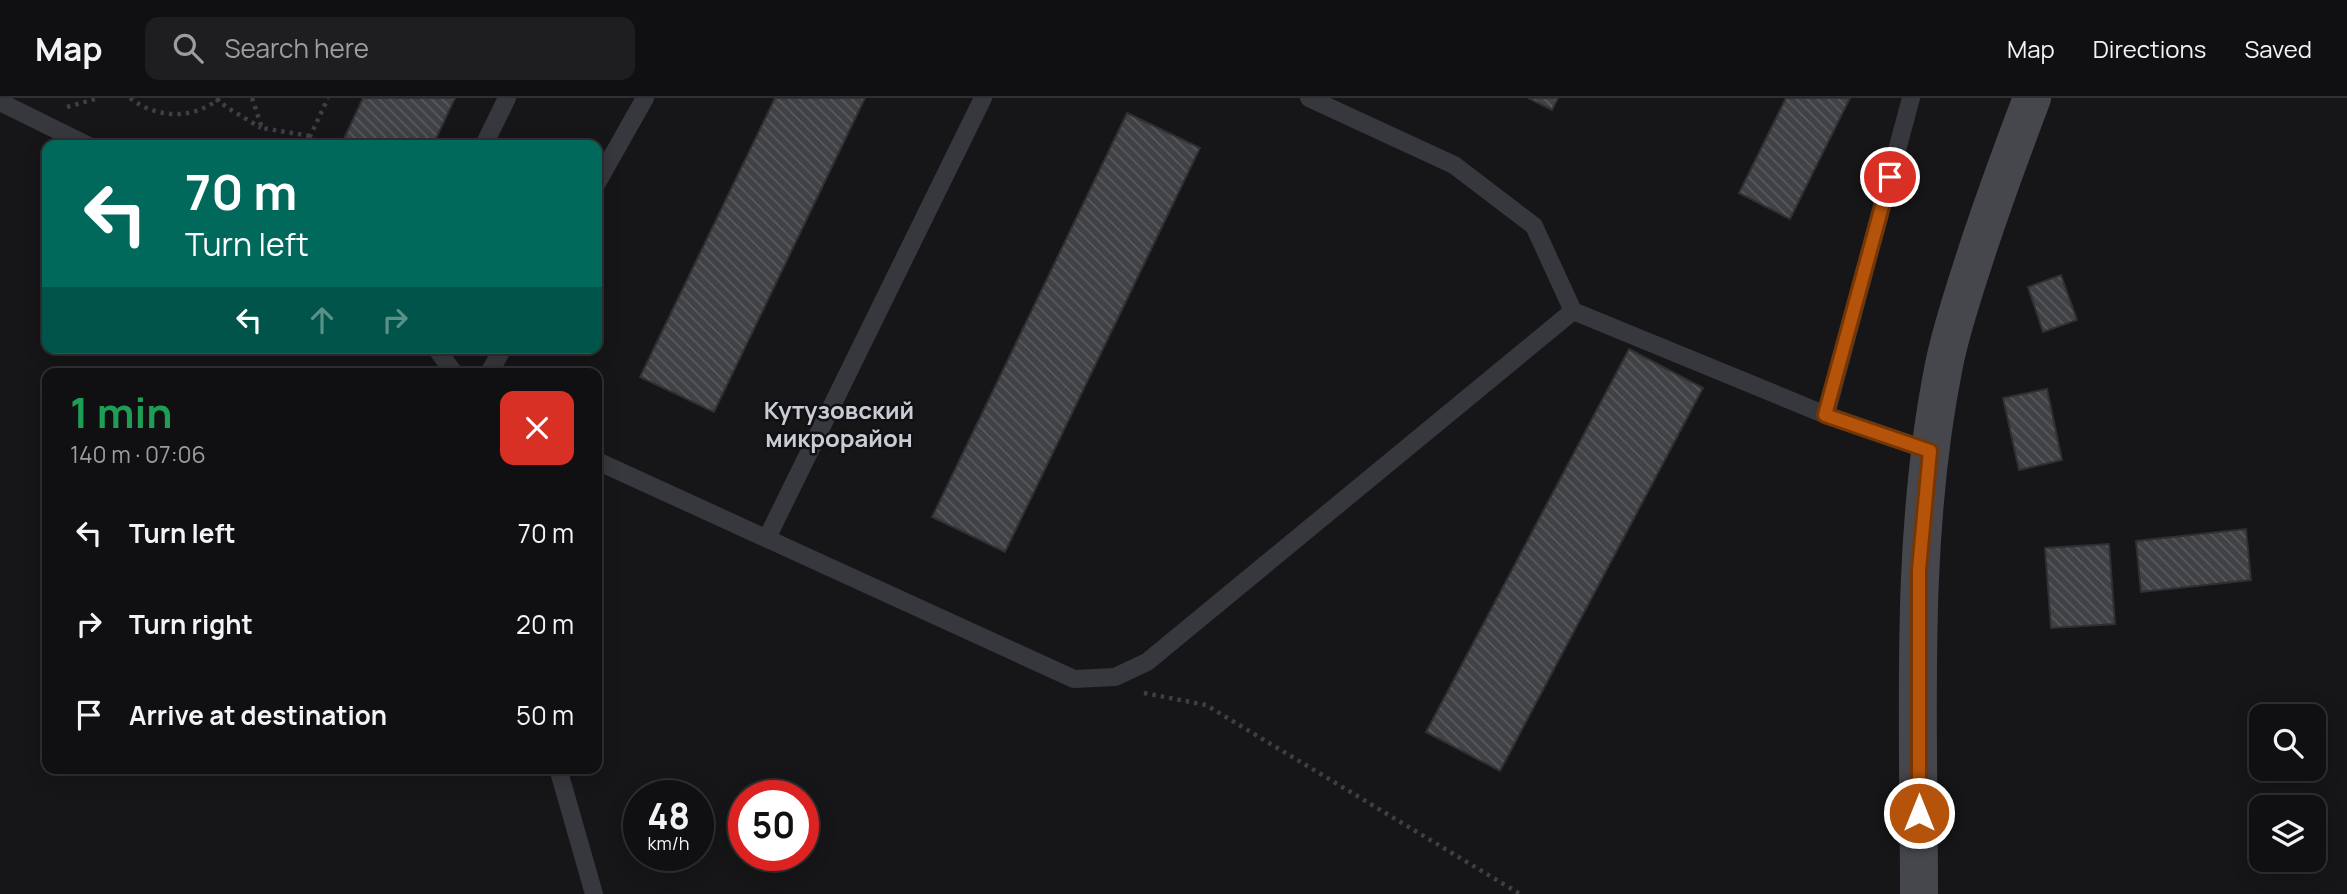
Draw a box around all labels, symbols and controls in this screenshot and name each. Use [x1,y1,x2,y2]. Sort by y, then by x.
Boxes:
search box [145,17,635,80]
text: Map [35,26,103,71]
icon: search [169,29,207,67]
text: Search here [225,30,369,66]
text: Map [2007,32,2055,65]
text: Directions [2093,32,2206,65]
text: Saved [2244,32,2312,65]
pin [1860,147,1920,207]
text: 70 m [185,158,297,225]
icon: arrive [1871,158,1909,196]
icon: left [70,168,161,259]
text: Turn left [185,222,309,266]
icon: left [230,301,268,339]
icon: ahead [303,301,341,339]
icon: right [376,301,414,339]
text: 1 min [70,383,173,441]
button: close [500,391,574,465]
district label: Кутузовский микрорайон [764,393,914,454]
text: 140 m · 07:06 [70,438,206,470]
icon: left [70,514,108,552]
text: Turn left [129,515,236,551]
text: 70 m [518,515,574,551]
icon: right [70,605,108,643]
text: Turn right [129,606,253,642]
text: 20 m [516,606,574,642]
icon: arrive [70,696,108,734]
text: Arrive at destination [129,697,387,733]
text: 50 m [516,697,574,733]
map controls [2249,704,2326,872]
button: search [2249,704,2326,781]
position arrow [1882,776,1956,850]
speed limit sign: 50 [728,780,819,871]
text: 48 [647,792,690,840]
button: layers [2249,795,2326,872]
text: km/h [648,831,689,855]

